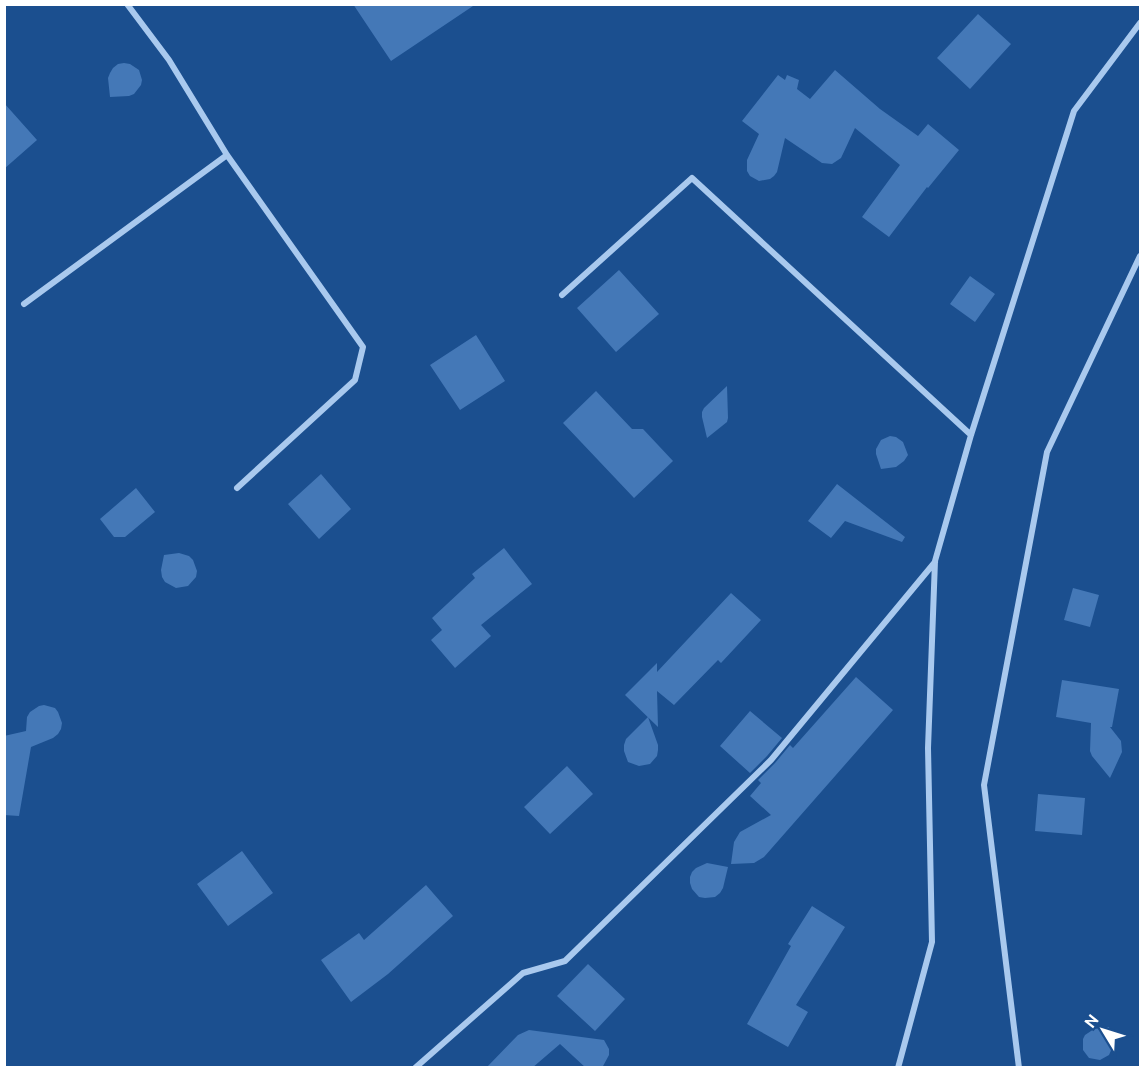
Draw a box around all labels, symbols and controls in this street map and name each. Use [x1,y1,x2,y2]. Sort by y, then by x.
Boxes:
north arrow [1073,1000,1133,1060]
text: N [1080,1011,1102,1031]

